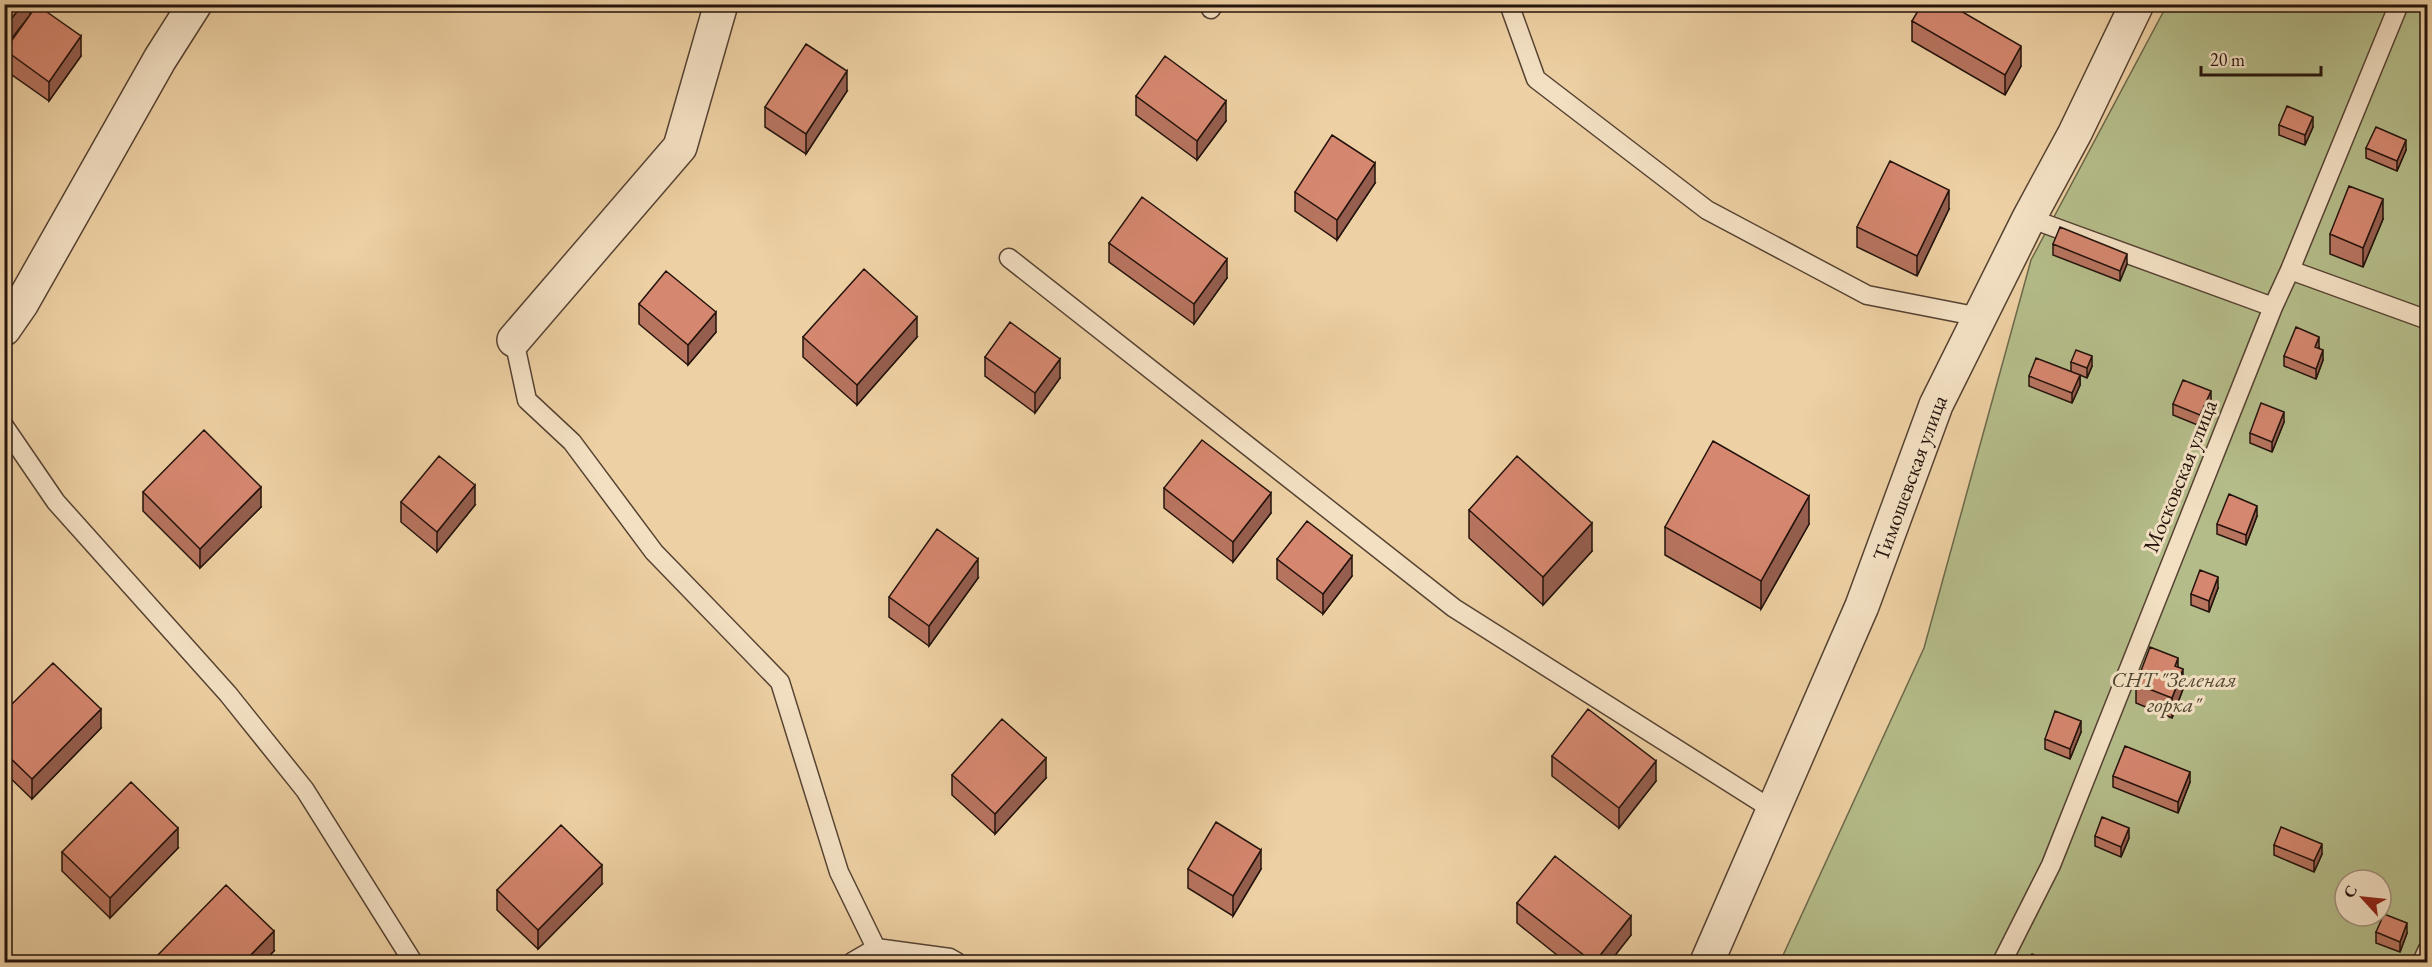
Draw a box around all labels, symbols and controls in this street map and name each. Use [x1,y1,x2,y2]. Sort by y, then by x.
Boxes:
scale bar [2201,39,2321,77]
text: 20 m [2210,48,2245,71]
street label: Тимошевская улица [1865,389,1954,565]
street label: Московская улица [2136,395,2224,557]
park label: СНТ "Зеленая горка" [2111,665,2237,719]
north arrow [2333,868,2393,928]
text: С [2338,882,2362,901]

